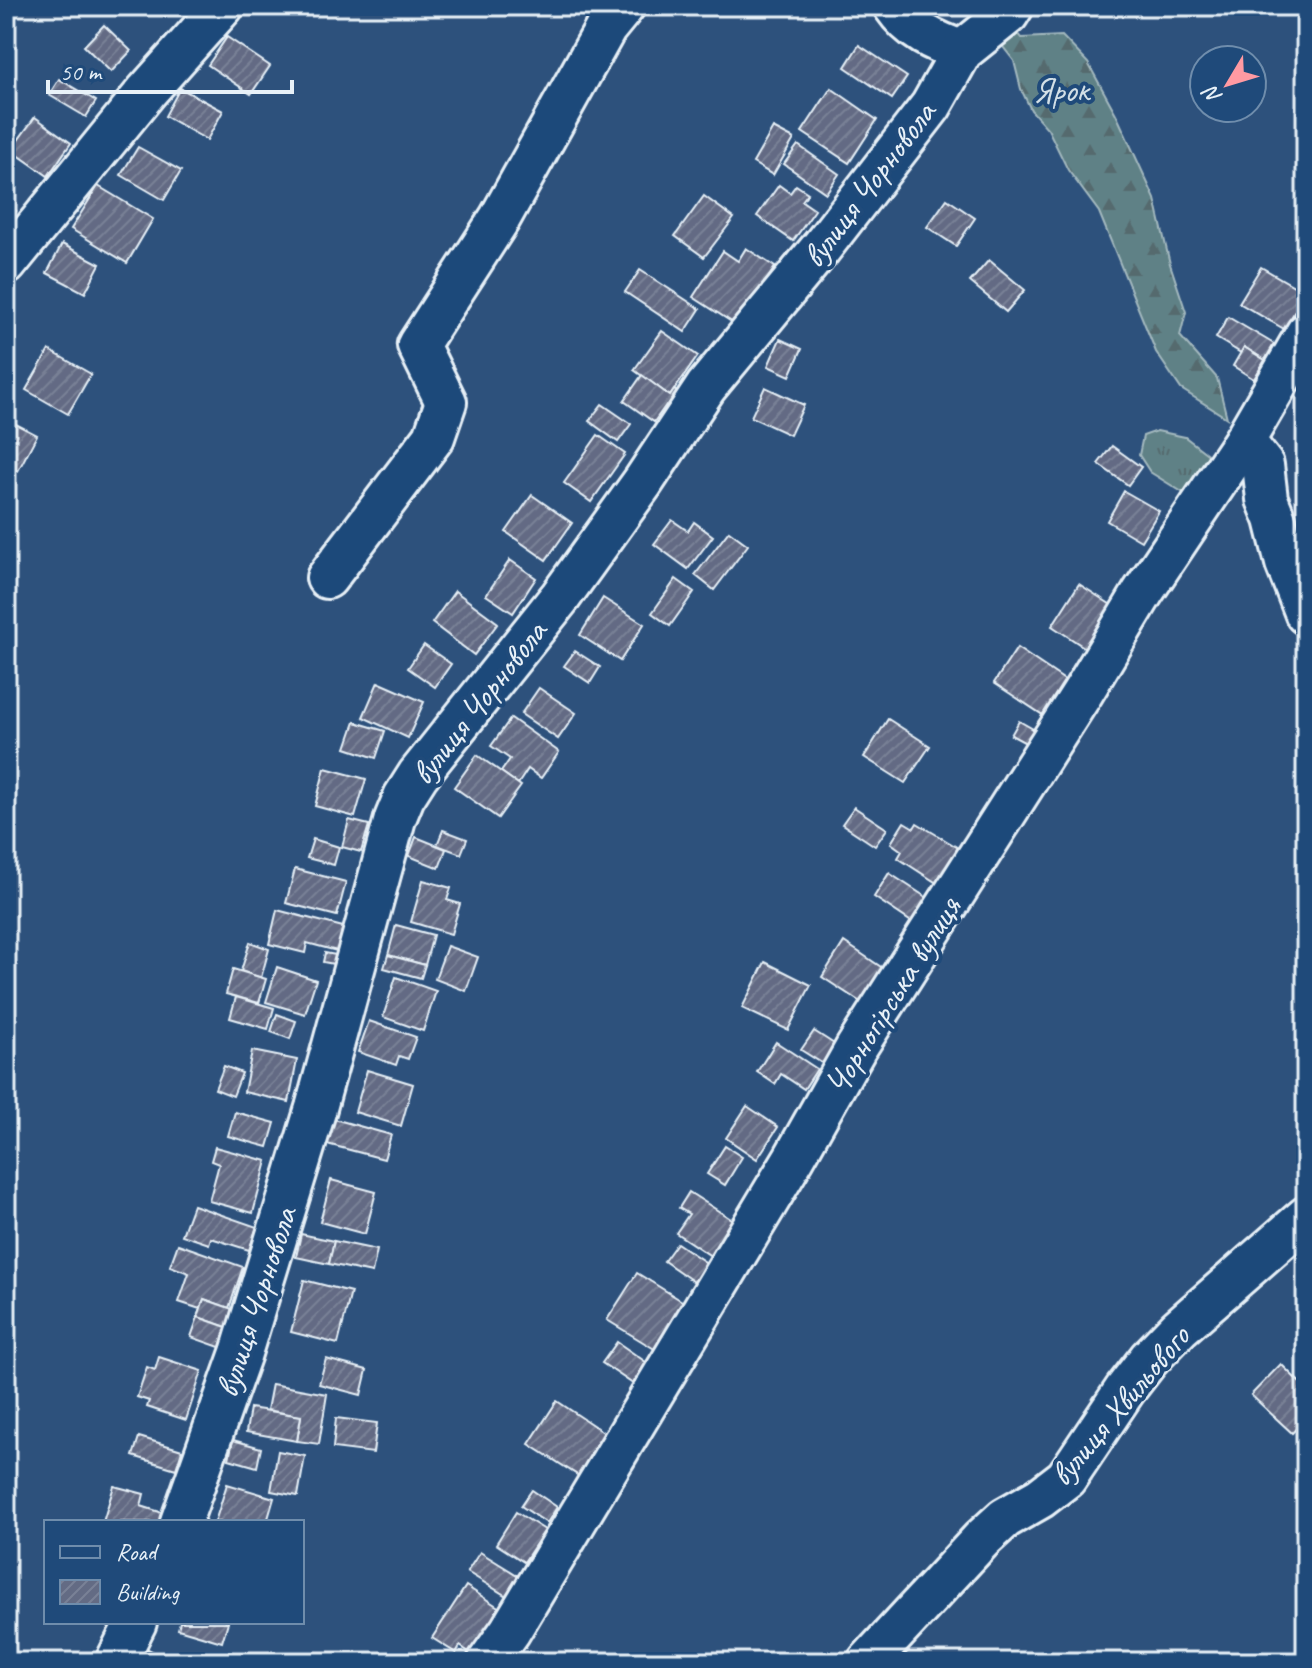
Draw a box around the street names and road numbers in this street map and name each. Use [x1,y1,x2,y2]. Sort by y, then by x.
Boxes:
street label: вулиця Чорновола [792,91,946,276]
street label: вулиця Чорновола [401,610,557,793]
street label: Чорногірська вулиця [814,887,971,1102]
street label: вулиця Чорновола [205,1200,307,1403]
street label: вулиця Хвильового [1040,1315,1200,1495]

